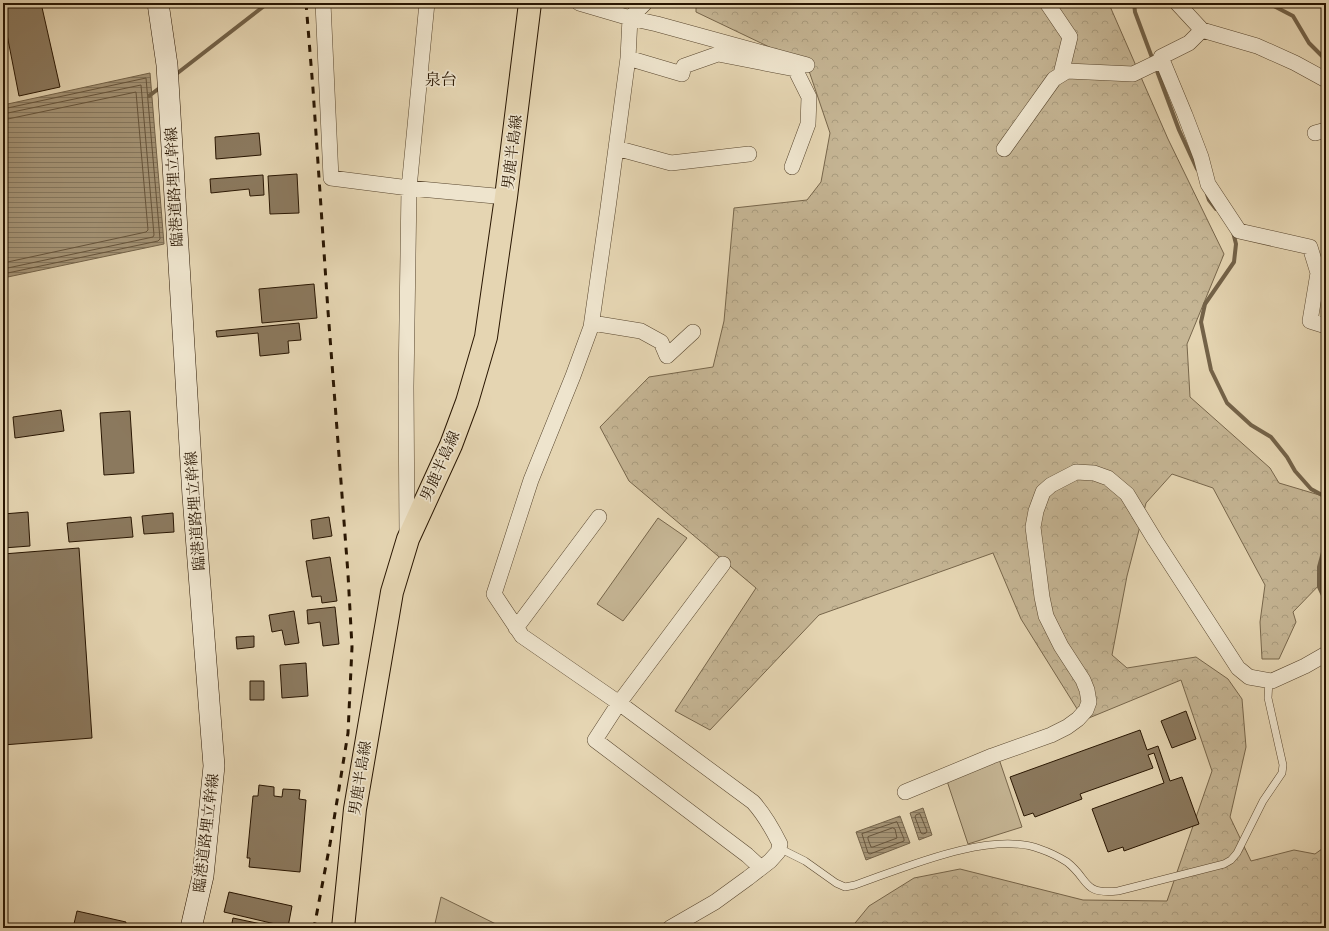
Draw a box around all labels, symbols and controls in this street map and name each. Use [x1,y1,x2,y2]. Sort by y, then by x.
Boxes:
district label: 泉台 [425,70,457,90]
street label: 男鹿半島線 [498,114,526,190]
street label: 臨港道路埋立幹線 [162,127,187,247]
street label: 男鹿半島線 [417,428,464,504]
street label: 臨港道路埋立幹線 [182,450,209,571]
street label: 男鹿半島線 [345,740,376,817]
street label: 臨港道路埋立幹線 [190,772,223,894]

